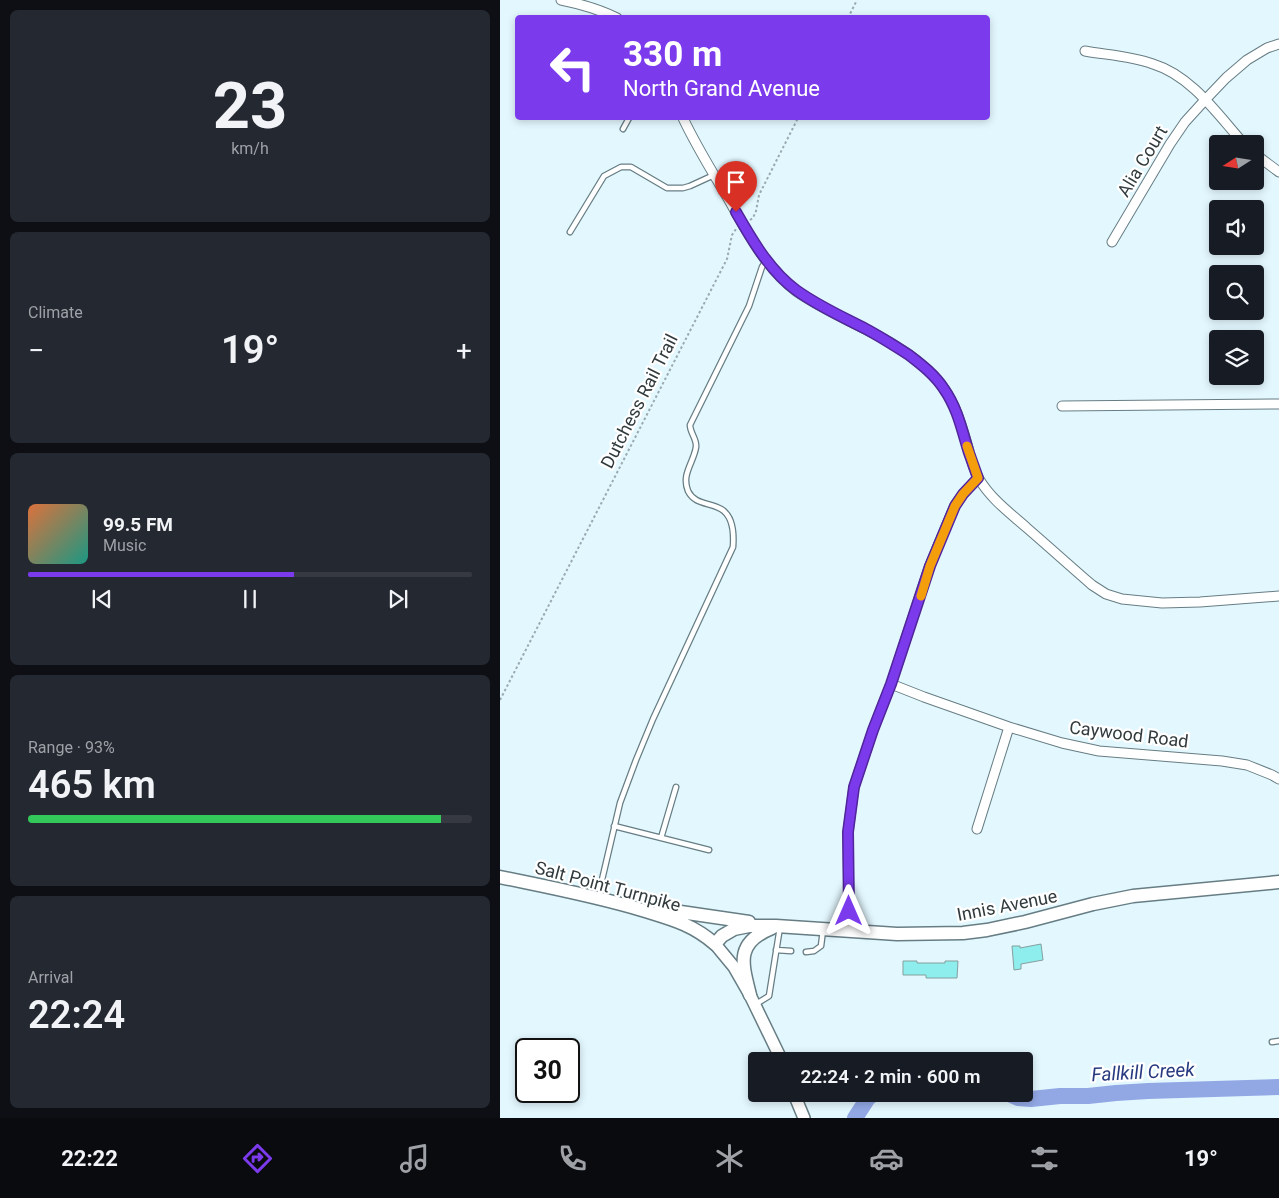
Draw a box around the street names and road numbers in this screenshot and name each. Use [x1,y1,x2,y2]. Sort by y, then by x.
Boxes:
street label: Alia Court [1113,122,1171,200]
street label: Dutchess Rail Trail [596,330,682,472]
street label: Caywood Road [1068,716,1190,752]
street label: Salt Point Turnpike [533,856,683,916]
street label: Innis Avenue [955,885,1059,925]

